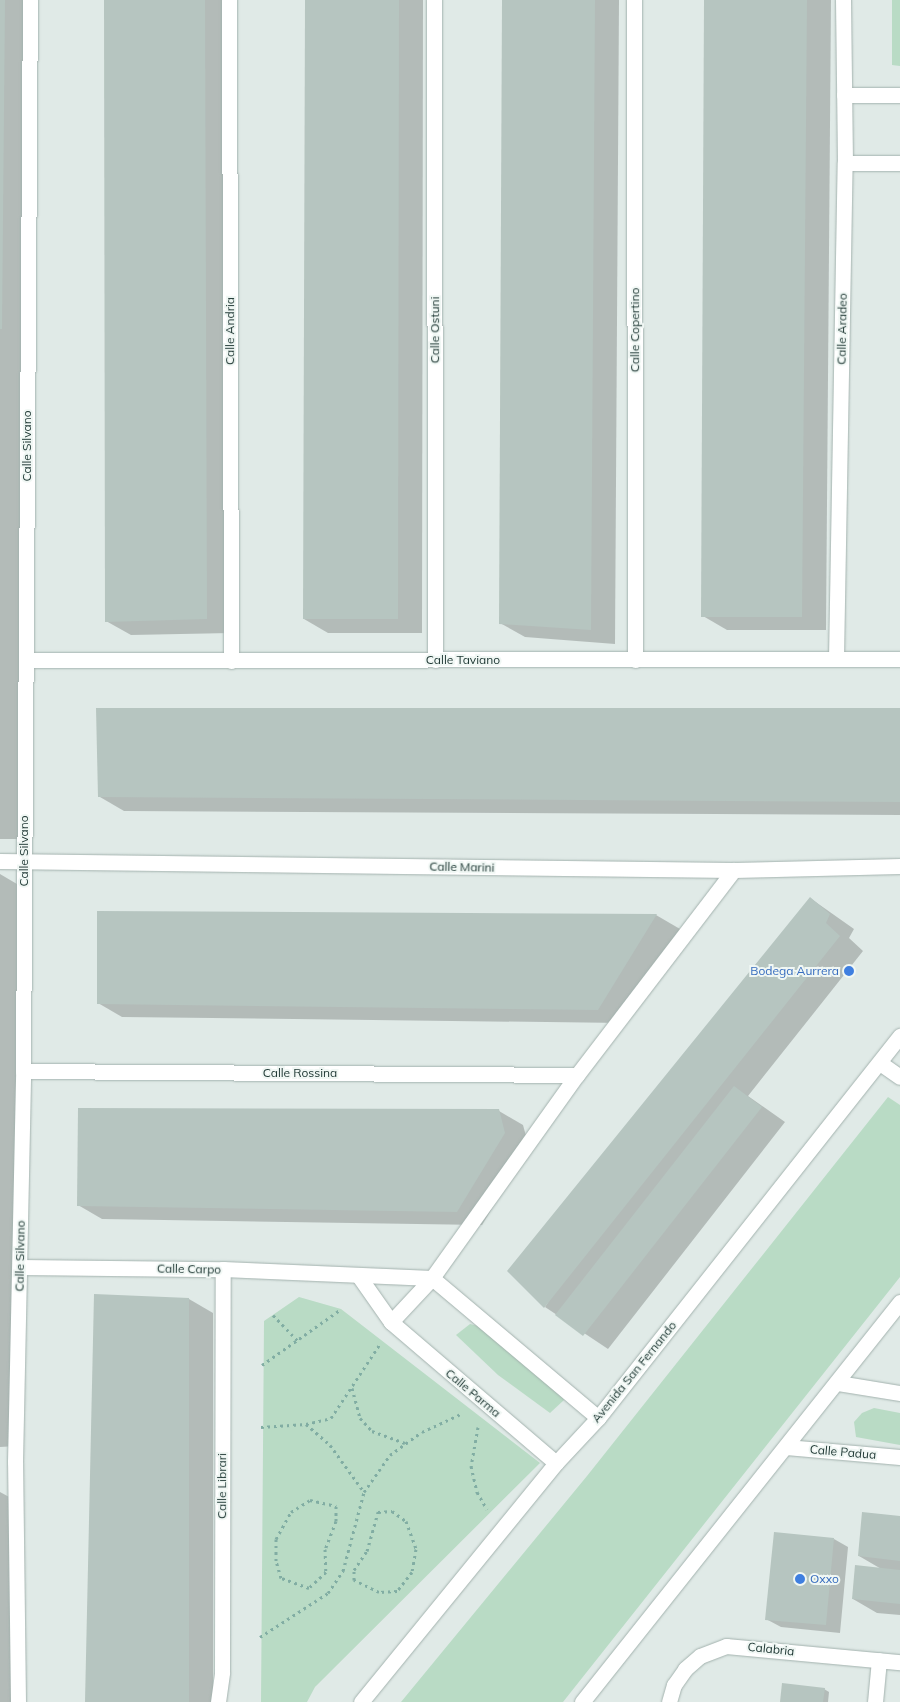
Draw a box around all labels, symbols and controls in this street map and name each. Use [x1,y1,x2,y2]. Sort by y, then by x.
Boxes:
street label: Calle Copertino [628,288,642,372]
street label: Calle Aradeo [834,293,850,365]
street label: Calle Andria [223,297,237,365]
street label: Calle Ostuni [428,297,442,363]
street label: Calle Silvano [20,410,34,482]
street label: Calle Taviano [426,653,500,667]
street label: Calle Silvano [17,815,31,887]
street label: Calle Marini [429,859,495,875]
place label: Bodega Aurrera [750,964,839,978]
marker: Bodega Aurrera [843,965,855,977]
street label: Calle Rossina [263,1066,337,1080]
street label: Calle Silvano [12,1220,28,1292]
street label: Calle Carpo [157,1261,221,1277]
street label: Avenida San Fernando [589,1318,679,1426]
street label: Calle Parma [443,1366,503,1420]
street label: Calle Padua [809,1442,877,1462]
street label: Calle Librari [215,1453,229,1519]
place label: Oxxo [810,1572,839,1586]
marker: Oxxo [794,1573,806,1585]
street label: Calabria [747,1639,795,1659]

